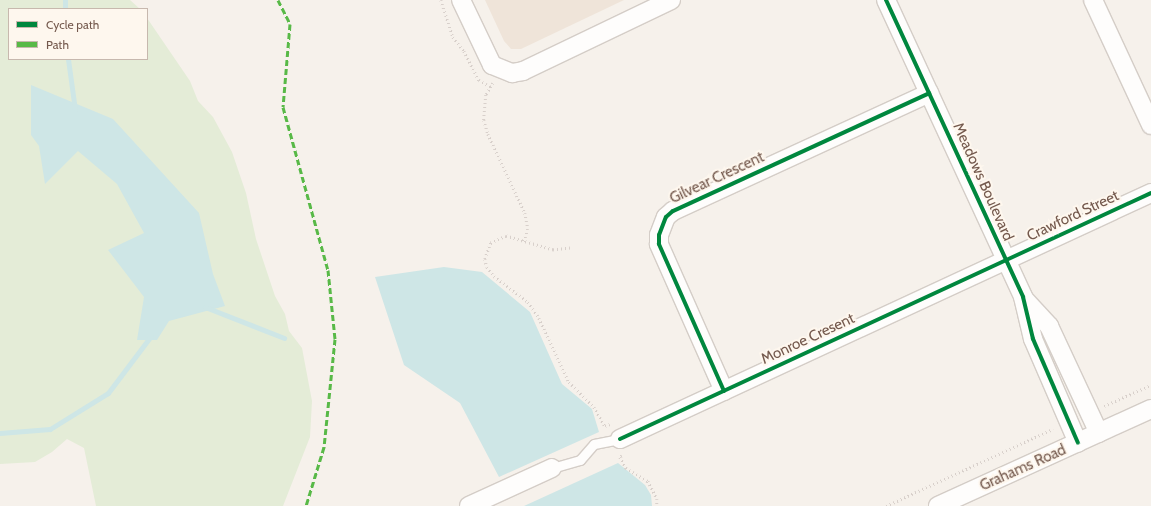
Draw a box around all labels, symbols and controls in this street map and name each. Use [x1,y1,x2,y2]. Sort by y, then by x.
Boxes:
legend [8,8,148,60]
text: Cycle path [46,17,99,32]
text: Path [46,37,69,52]
street label: Meadows Boulevard [949,120,1017,244]
street label: Gilvear Crescent [667,148,767,208]
street label: Crawford Street [1024,187,1122,245]
street label: Monroe Cresent [758,309,858,369]
street label: Grahams Road [977,441,1069,495]

